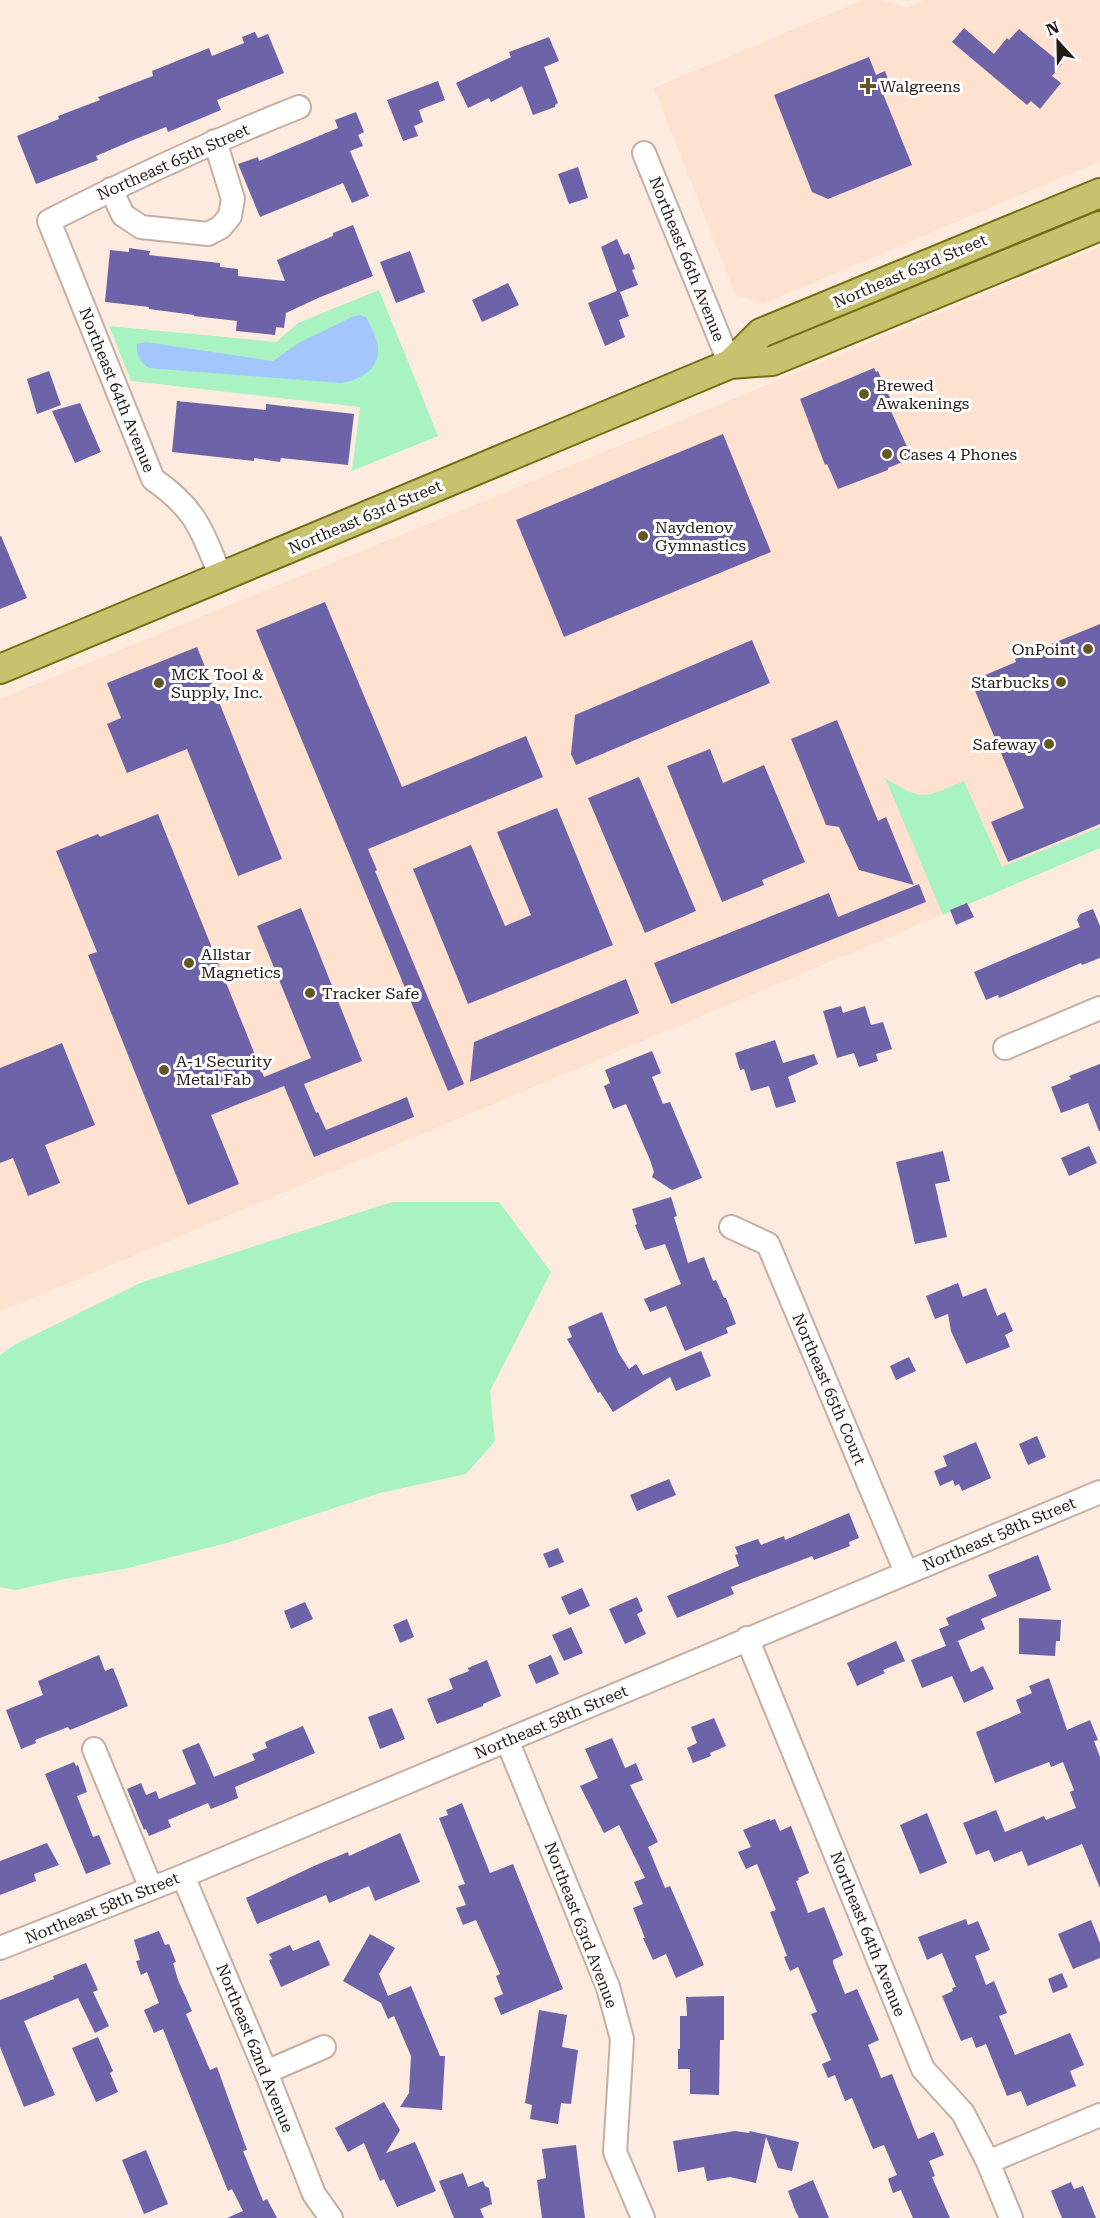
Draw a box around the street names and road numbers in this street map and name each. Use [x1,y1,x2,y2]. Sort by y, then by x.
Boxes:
street label: Northeast 65th Street [94,120,252,204]
street label: Northeast 66th Avenue [645,174,729,344]
street label: Northeast 63rd Street [830,230,990,312]
street label: Northeast 64th Avenue [75,305,159,475]
street label: Northeast 63rd Street [285,476,445,558]
street label: Northeast 65th Court [788,1310,870,1468]
street label: Northeast 58th Street [919,1493,1079,1575]
street label: Northeast 58th Street [471,1681,631,1763]
street label: Northeast 63rd Avenue [540,1839,622,2011]
street label: Northeast 64th Avenue [826,1849,910,2019]
street label: Northeast 58th Street [22,1868,182,1948]
street label: Northeast 62nd Avenue [212,1961,298,2135]

